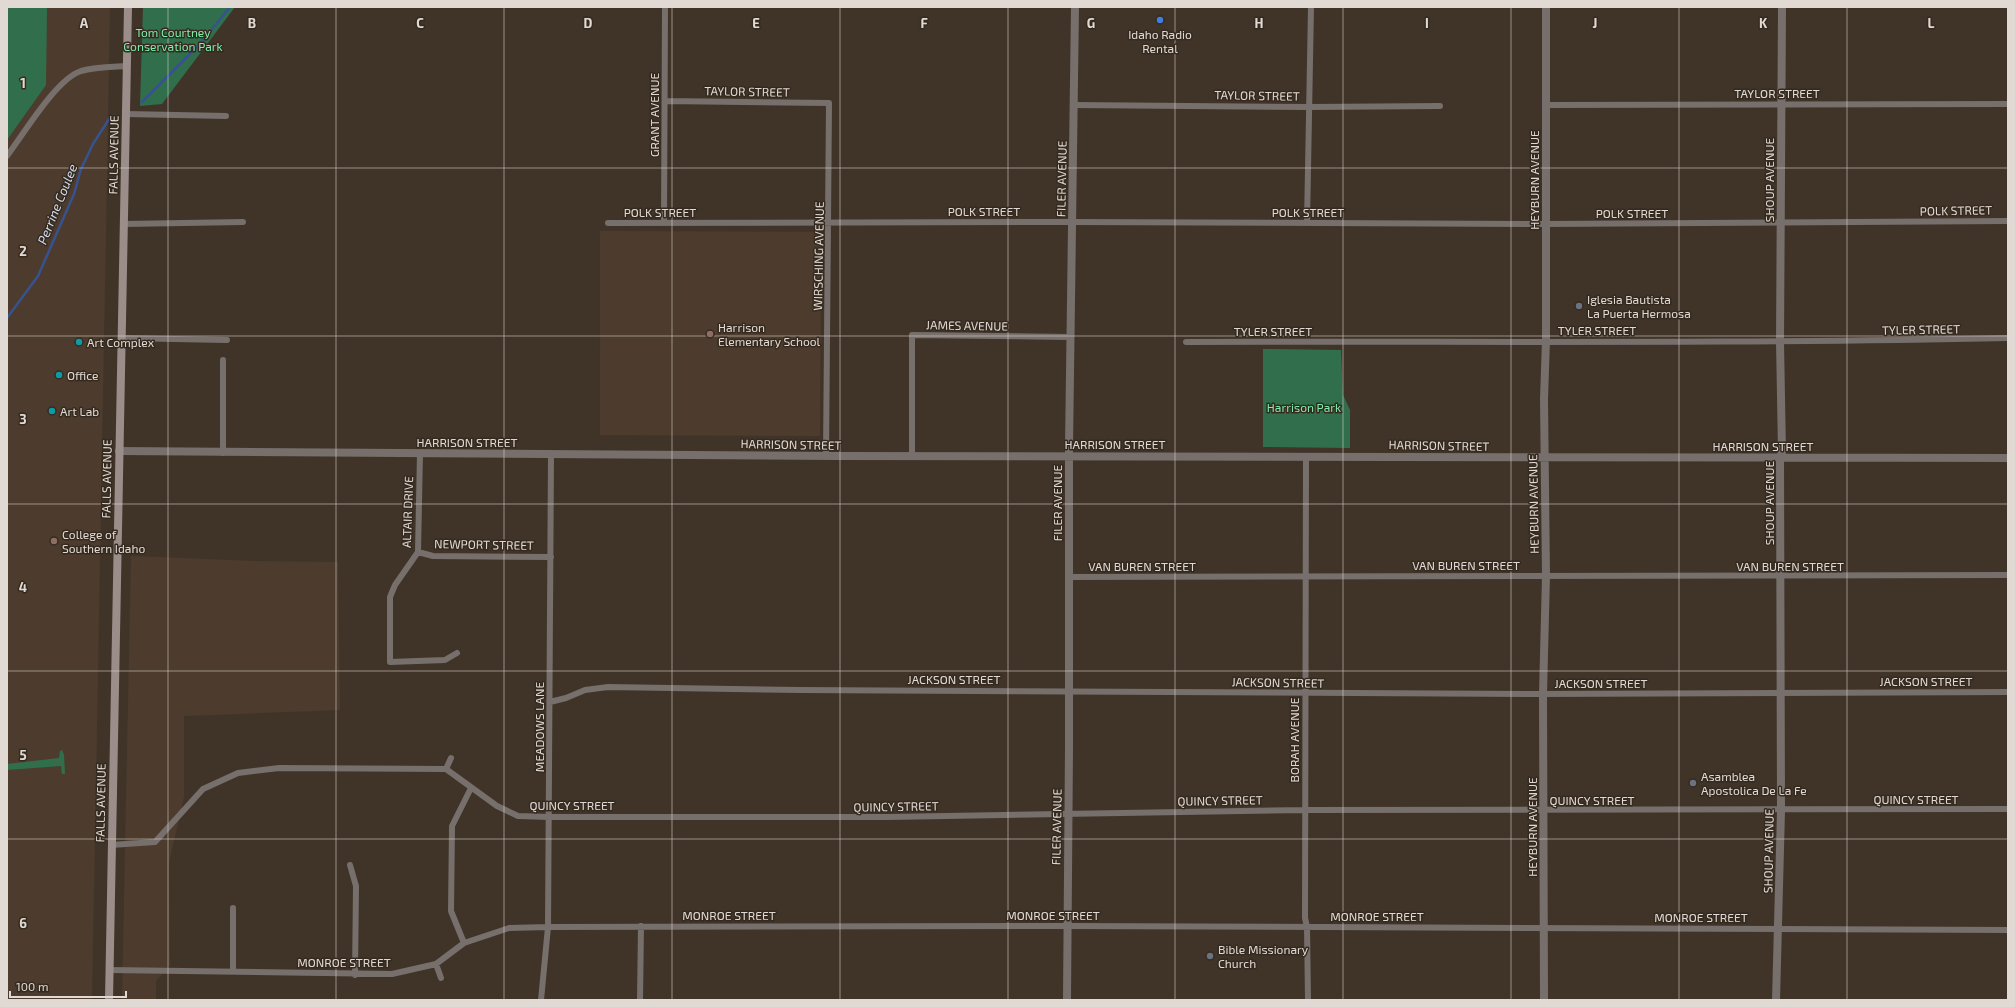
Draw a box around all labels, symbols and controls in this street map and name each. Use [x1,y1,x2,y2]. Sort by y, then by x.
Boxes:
text: A [80,15,89,31]
text: B [248,15,256,31]
text: C [416,15,424,31]
text: D [584,15,593,31]
text: E [752,15,760,31]
text: F [920,15,928,31]
text: G [1087,15,1095,31]
marker: Idaho Radio Rental [1155,15,1165,25]
text: H [1255,15,1264,31]
text: I [1425,15,1429,31]
text: J [1593,15,1597,31]
text: K [1759,15,1768,31]
text: L [1928,15,1935,31]
park label: Tom Courtney Conservation Park [123,25,223,53]
place label: Idaho Radio Rental [1128,27,1192,55]
street label: GRANT AVENUE [647,73,661,157]
text: 1 [20,75,26,91]
street label: TAYLOR STREET [704,83,790,99]
street label: TAYLOR STREET [1734,86,1820,100]
street label: TAYLOR STREET [1214,87,1300,103]
street label: FALLS AVENUE [105,115,121,195]
street label: HEYBURN AVENUE [1527,130,1541,230]
street label: SHOUP AVENUE [1762,138,1776,222]
street label: FILER AVENUE [1053,140,1069,217]
water label: Perrine Coulee [34,161,80,247]
street label: WIRSCHING AVENUE [810,201,826,311]
street label: POLK STREET [1920,202,1992,218]
street label: POLK STREET [948,204,1020,218]
street label: POLK STREET [624,205,696,219]
street label: POLK STREET [1272,205,1344,219]
street label: POLK STREET [1596,206,1668,220]
text: 2 [19,243,27,259]
place label: Iglesia Bautista La Puerta Hermosa [1587,292,1691,320]
marker: Iglesia Bautista La Puerta Hermosa [1574,301,1584,311]
street label: JAMES AVENUE [926,317,1008,333]
place label: Harrison Elementary School [718,320,821,348]
street label: TYLER STREET [1882,321,1960,337]
street label: TYLER STREET [1558,323,1636,337]
street label: TYLER STREET [1234,324,1312,338]
marker: Harrison Elementary School [705,329,715,339]
place label: Art Complex [87,335,155,349]
marker: Art Complex [74,337,84,347]
place label: Office [67,368,98,382]
marker: Office [54,370,64,380]
park label: Harrison Park [1267,400,1341,414]
place label: Art Lab [60,404,99,418]
marker: Art Lab [47,406,57,416]
text: 3 [19,411,27,427]
street label: HARRISON STREET [417,435,517,449]
street label: HARRISON STREET [740,436,842,452]
street label: HARRISON STREET [1065,437,1165,451]
street label: HARRISON STREET [1388,437,1490,453]
street label: FALLS AVENUE [98,439,114,519]
street label: HARRISON STREET [1713,439,1813,453]
street label: HEYBURN AVENUE [1525,454,1541,554]
street label: SHOUP AVENUE [1762,461,1776,545]
street label: FILER AVENUE [1050,464,1064,541]
street label: ALTAIR DRIVE [399,476,415,548]
place label: College of Southern Idaho [62,527,145,555]
marker: College of Southern Idaho [49,536,59,546]
street label: NEWPORT STREET [434,536,534,552]
street label: VAN BUREN STREET [1412,558,1520,572]
street label: VAN BUREN STREET [1088,559,1196,573]
street label: VAN BUREN STREET [1736,559,1844,573]
text: 4 [19,579,27,595]
street label: JACKSON STREET [908,672,1000,686]
street label: JACKSON STREET [1231,674,1325,690]
street label: JACKSON STREET [1880,674,1972,688]
street label: JACKSON STREET [1555,676,1647,690]
street label: MEADOWS LANE [532,682,546,772]
street label: BORAH AVENUE [1287,697,1301,783]
text: 5 [19,747,27,763]
street label: FALLS AVENUE [92,763,108,843]
place label: Asamblea Apostolica De La Fe [1701,769,1807,797]
street label: HEYBURN AVENUE [1525,777,1539,877]
marker: Asamblea Apostolica De La Fe [1688,778,1698,788]
street label: FILER AVENUE [1048,788,1064,865]
street label: QUINCY STREET [1177,792,1263,809]
street label: QUINCY STREET [1873,792,1959,807]
street label: QUINCY STREET [1549,793,1635,808]
street label: QUINCY STREET [529,798,615,813]
street label: QUINCY STREET [853,798,939,815]
street label: SHOUP AVENUE [1760,808,1776,893]
street label: MONROE STREET [682,908,776,922]
street label: MONROE STREET [1006,908,1100,922]
street label: MONROE STREET [1330,909,1424,923]
street label: MONROE STREET [1654,910,1748,924]
text: 6 [19,915,27,931]
place label: Bible Missionary Church [1218,942,1309,970]
marker: Bible Missionary Church [1205,951,1215,961]
street label: MONROE STREET [297,955,391,969]
scale bar [10,973,126,999]
text: 100 m [16,979,48,993]

